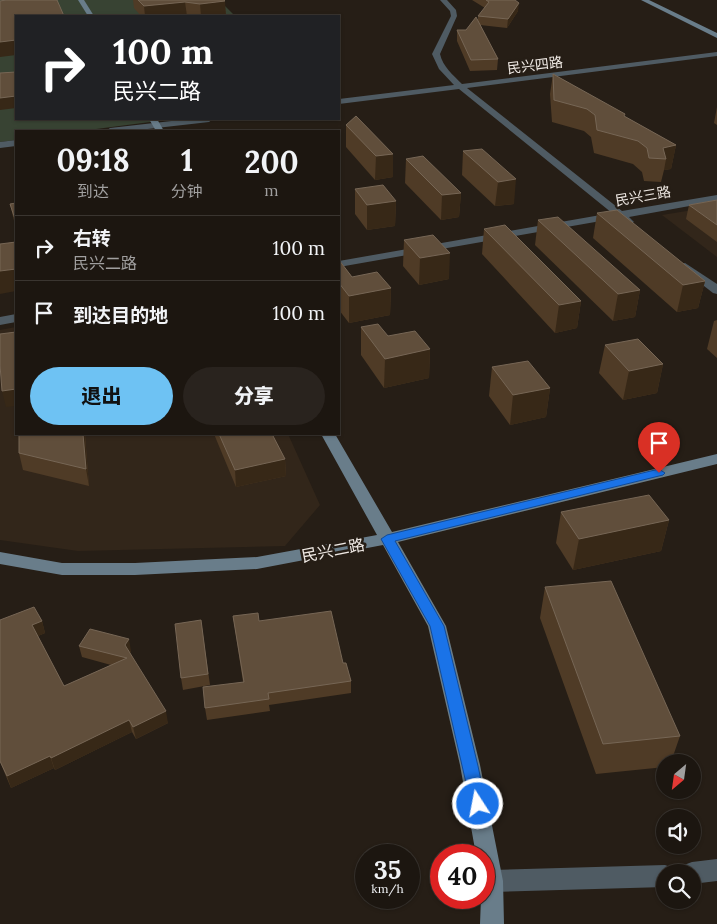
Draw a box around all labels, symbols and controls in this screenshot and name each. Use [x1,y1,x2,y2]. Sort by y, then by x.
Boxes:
text: 100 m [113,29,213,74]
icon: right [30,35,95,100]
street label: 民兴四路 [506,53,564,77]
text: 民兴二路 [113,77,201,105]
text: 09:18 [56,141,130,179]
text: 1 [181,141,193,179]
text: 200 [244,143,299,181]
text: m [264,180,279,200]
text: 到达 [77,181,109,201]
text: 分钟 [171,181,203,201]
street label: 民兴三路 [614,182,672,210]
text: 右转 [73,226,111,250]
icon: right [30,234,58,262]
text: 100 m [273,236,325,260]
text: 民兴二路 [73,253,137,273]
icon: arrive [30,299,58,327]
text: 100 m [273,301,325,325]
text: 到达目的地 [73,303,168,327]
button: 退出 [30,367,173,425]
button: 分享 [183,367,325,425]
pin [638,422,680,473]
icon: arrive [645,429,673,457]
street label: 民兴二路 [300,534,366,566]
north arrow [656,754,701,799]
map controls [656,754,701,909]
position arrow [451,777,503,829]
button: sound [656,809,701,854]
speed limit sign: 40 [430,844,495,909]
text: 35 [374,854,401,886]
button: search [656,864,701,909]
text: km/h [371,881,404,896]

